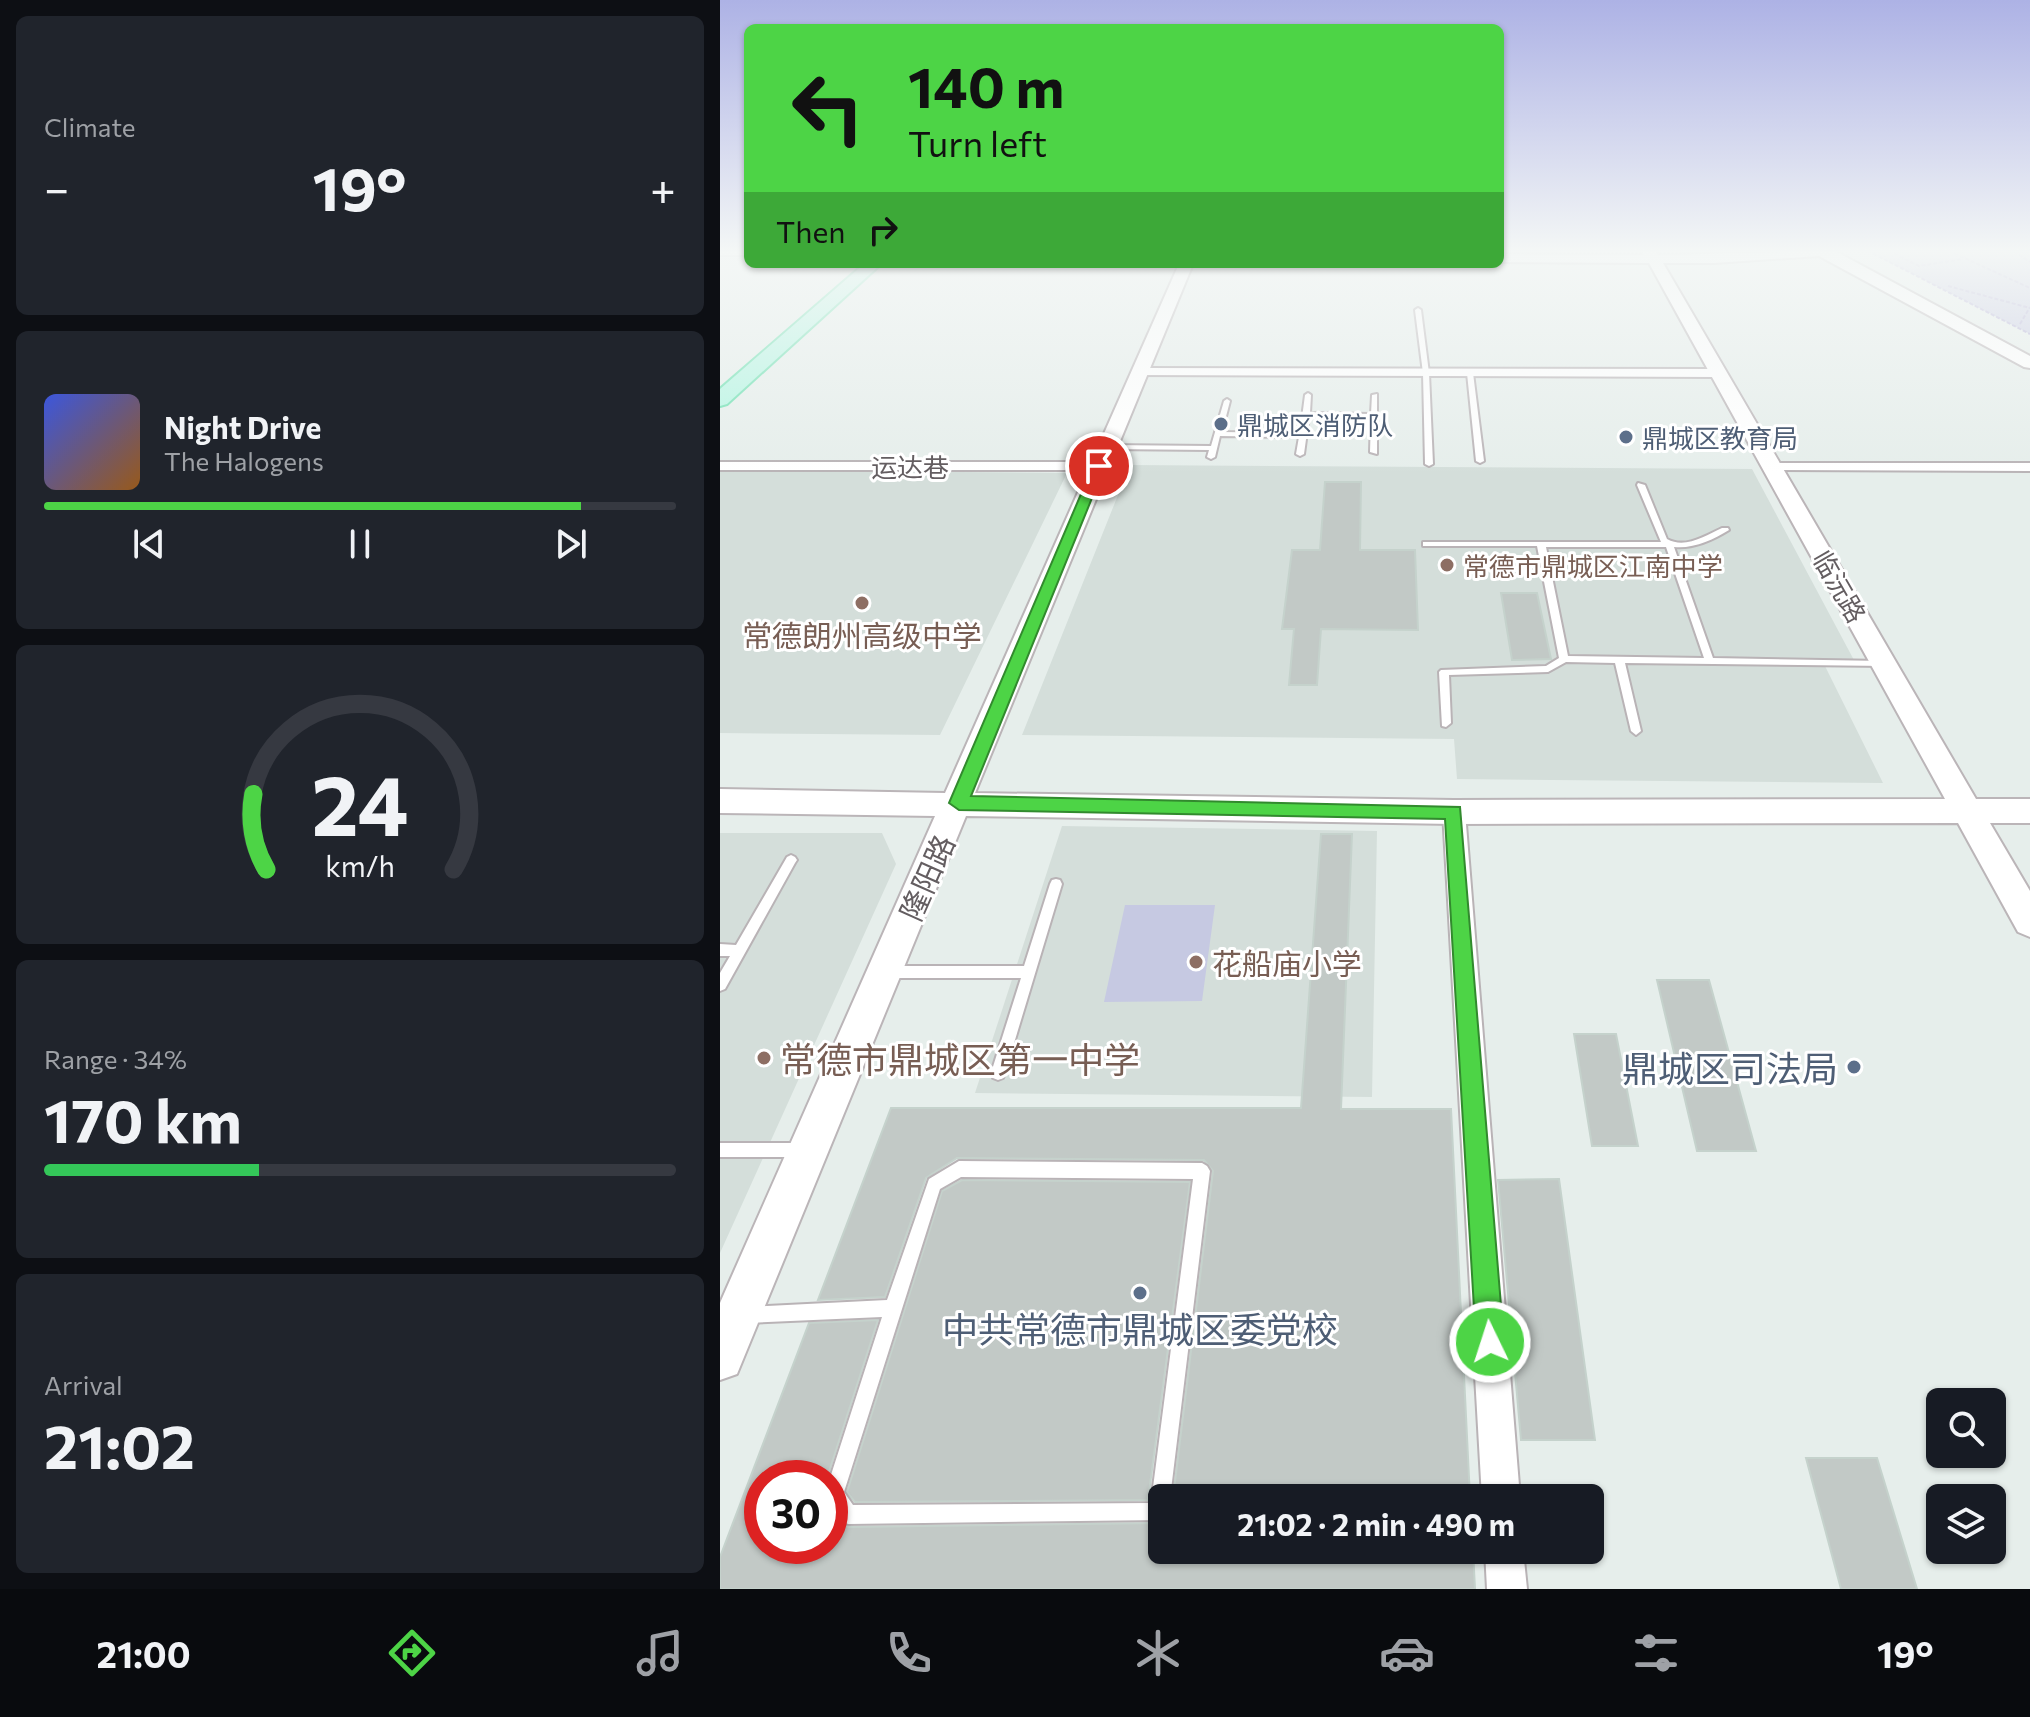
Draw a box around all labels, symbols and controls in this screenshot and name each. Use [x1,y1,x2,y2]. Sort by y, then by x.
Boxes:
text: 140 m [908,51,1064,120]
icon: left [776,56,880,160]
text: Climate [44,111,136,142]
text: Turn left [908,120,1047,164]
text: 19° [312,150,407,223]
text: − [44,160,69,214]
text: + [650,160,676,214]
icon: right [861,208,905,252]
text: Then [776,212,845,249]
text: Night Drive [164,408,321,445]
place label: 鼎城区消防队 [1237,409,1393,440]
marker: 鼎城区消防队 [1212,415,1230,433]
place label: 鼎城区教育局 [1642,422,1798,453]
marker: 鼎城区教育局 [1617,428,1635,446]
pin [1065,432,1133,500]
icon: arrive [1077,444,1121,488]
text: The Halogens [164,445,324,476]
street label: 运达巷 [871,451,949,482]
icon: previous [127,522,171,566]
icon: pause [338,522,382,566]
icon: next [549,522,593,566]
street label: 临沅路 [1807,544,1873,628]
place label: 常德市鼎城区江南中学 [1463,550,1723,581]
marker: 常德市鼎城区江南中学 [1438,556,1456,574]
marker: 常德朗州高级中学 [853,594,871,612]
place label: 常德朗州高级中学 [742,616,982,653]
text: 24 [311,751,409,853]
street label: 隆阳路 [891,828,961,926]
text: km/h [325,849,395,884]
place label: 花船庙小学 [1212,944,1362,981]
marker: 花船庙小学 [1187,953,1205,971]
place label: 常德市鼎城区第一中学 [780,1036,1140,1080]
text: Range · 34% [44,1043,187,1074]
place label: 鼎城区司法局 [1622,1045,1838,1089]
marker: 常德市鼎城区第一中学 [755,1049,773,1067]
marker: 鼎城区司法局 [1845,1058,1863,1076]
text: 170 km [44,1082,242,1155]
marker: 中共常德市鼎城区委党校 [1131,1284,1149,1302]
position arrow [1448,1300,1532,1384]
place label: 中共常德市鼎城区委党校 [942,1306,1338,1350]
text: Arrival [44,1369,123,1400]
map controls [1926,1388,2006,1564]
button: search [1926,1388,2006,1468]
text: 21:02 [44,1408,195,1481]
speed limit sign: 30 [744,1460,848,1564]
button: layers [1926,1484,2006,1564]
text: 21:02 · 2 min · 490 m [1237,1505,1515,1542]
icon: directions [384,1625,440,1681]
icon: music [632,1625,688,1681]
icon: phone [881,1625,937,1681]
icon: climate [1130,1625,1186,1681]
icon: car [1379,1625,1435,1681]
icon: filters [1628,1625,1684,1681]
text: 21:00 [96,1631,191,1675]
text: 19° [1877,1631,1934,1675]

